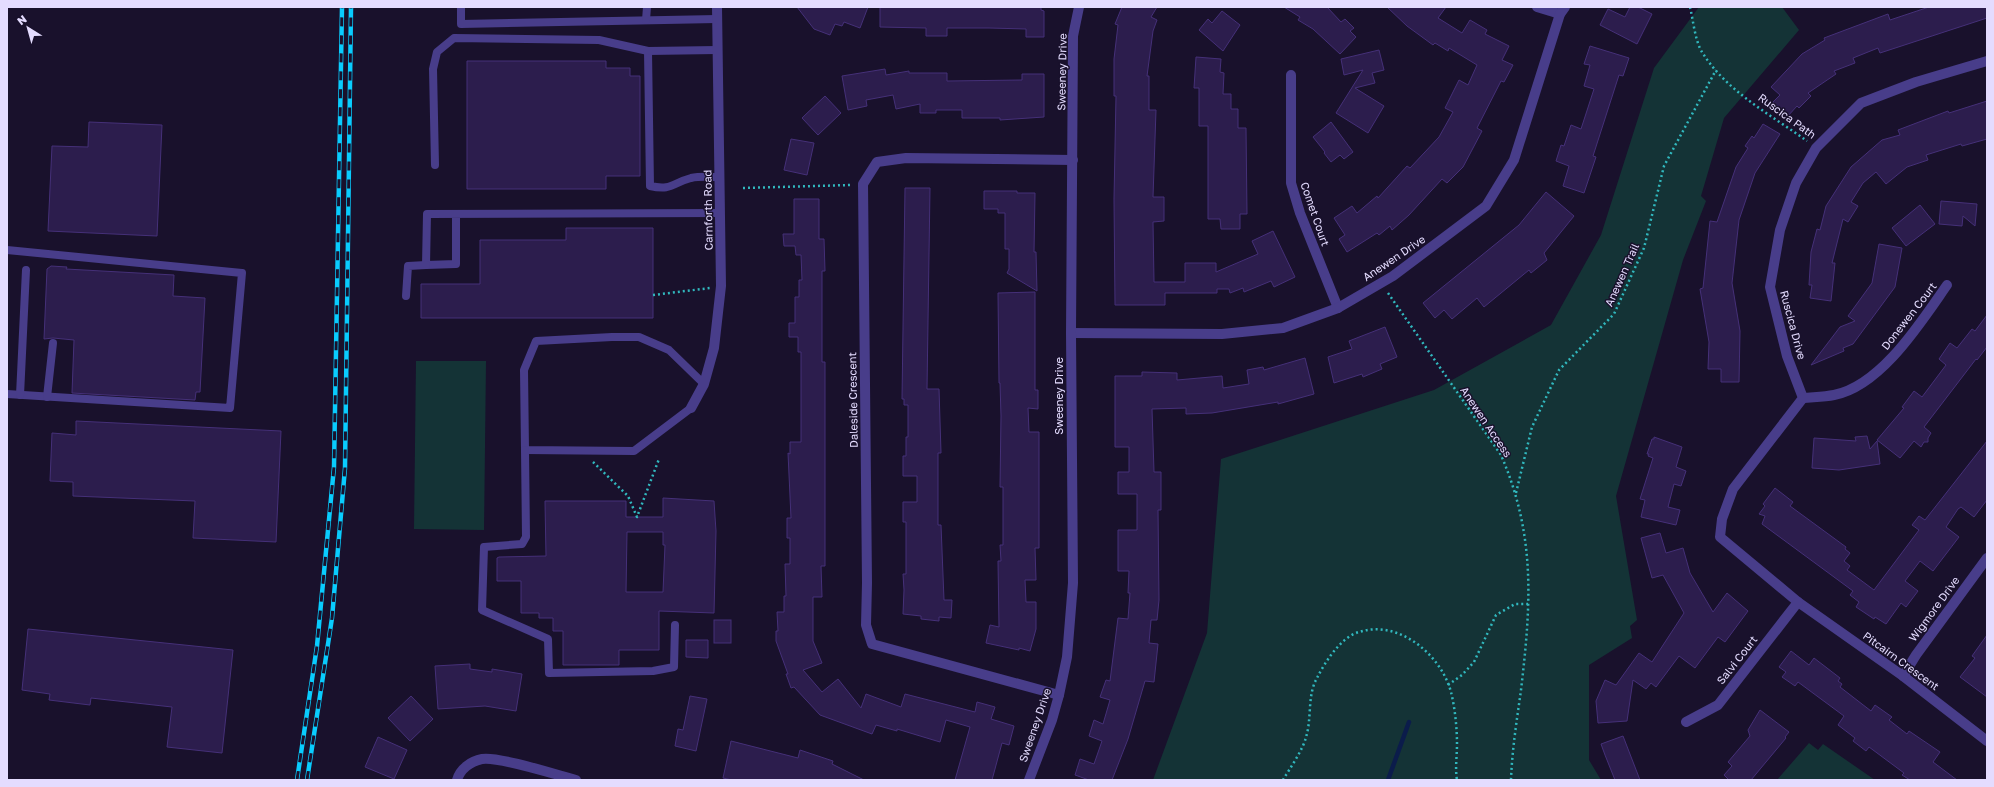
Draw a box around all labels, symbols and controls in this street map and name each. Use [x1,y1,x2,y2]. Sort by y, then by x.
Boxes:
north arrow [8,8,48,48]
text: N [14,12,29,27]
street label: Sweeney Drive [1054,33,1069,111]
street label: Ruscica Path [1756,90,1819,141]
street label: Carnforth Road [700,170,715,250]
street label: Comet Court [1298,180,1333,248]
street label: Anewen Drive [1360,232,1427,283]
street label: Anewen Trail [1602,241,1641,308]
street label: Donewen Court [1878,280,1939,352]
street label: Ruscica Drive [1778,289,1809,361]
street label: Daleside Crescent [845,352,860,448]
street label: Sweeney Drive [1052,357,1065,435]
street label: Anewen Access [1458,384,1515,460]
street label: Wigmore Drive [1906,574,1962,644]
street label: Pitcairn Crescent [1861,629,1942,693]
street label: Salvi Court [1714,633,1760,687]
street label: Sweeney Drive [1016,686,1053,764]

